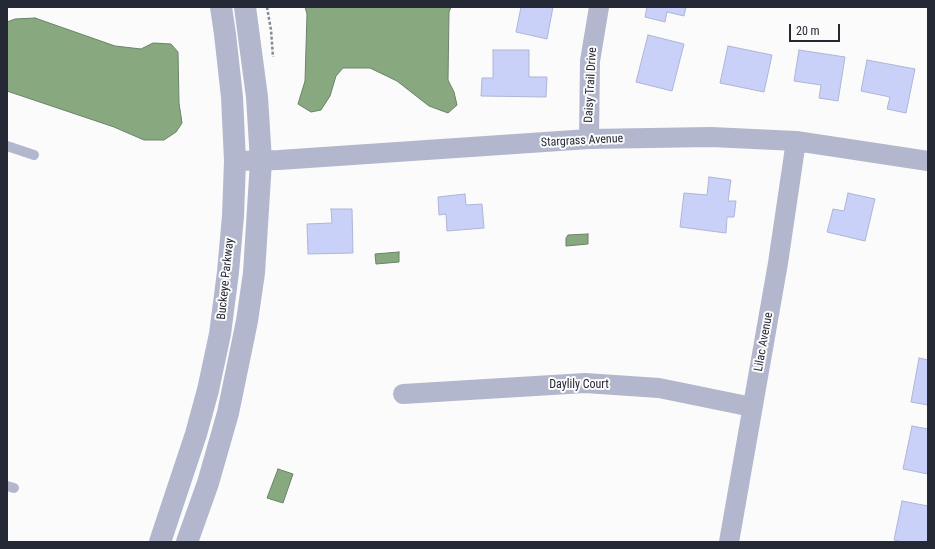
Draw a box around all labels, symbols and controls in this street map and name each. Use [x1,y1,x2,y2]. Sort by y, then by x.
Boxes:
scale bar [791,16,842,42]
text: 20 m [796,24,820,38]
street label: Daisy Trail Drive [582,47,600,123]
street label: Stargrass Avenue [540,132,624,150]
street label: Buckeye Parkway [215,238,237,320]
street label: Lilac Avenue [752,311,776,373]
street label: Daylily Court [549,378,609,392]

